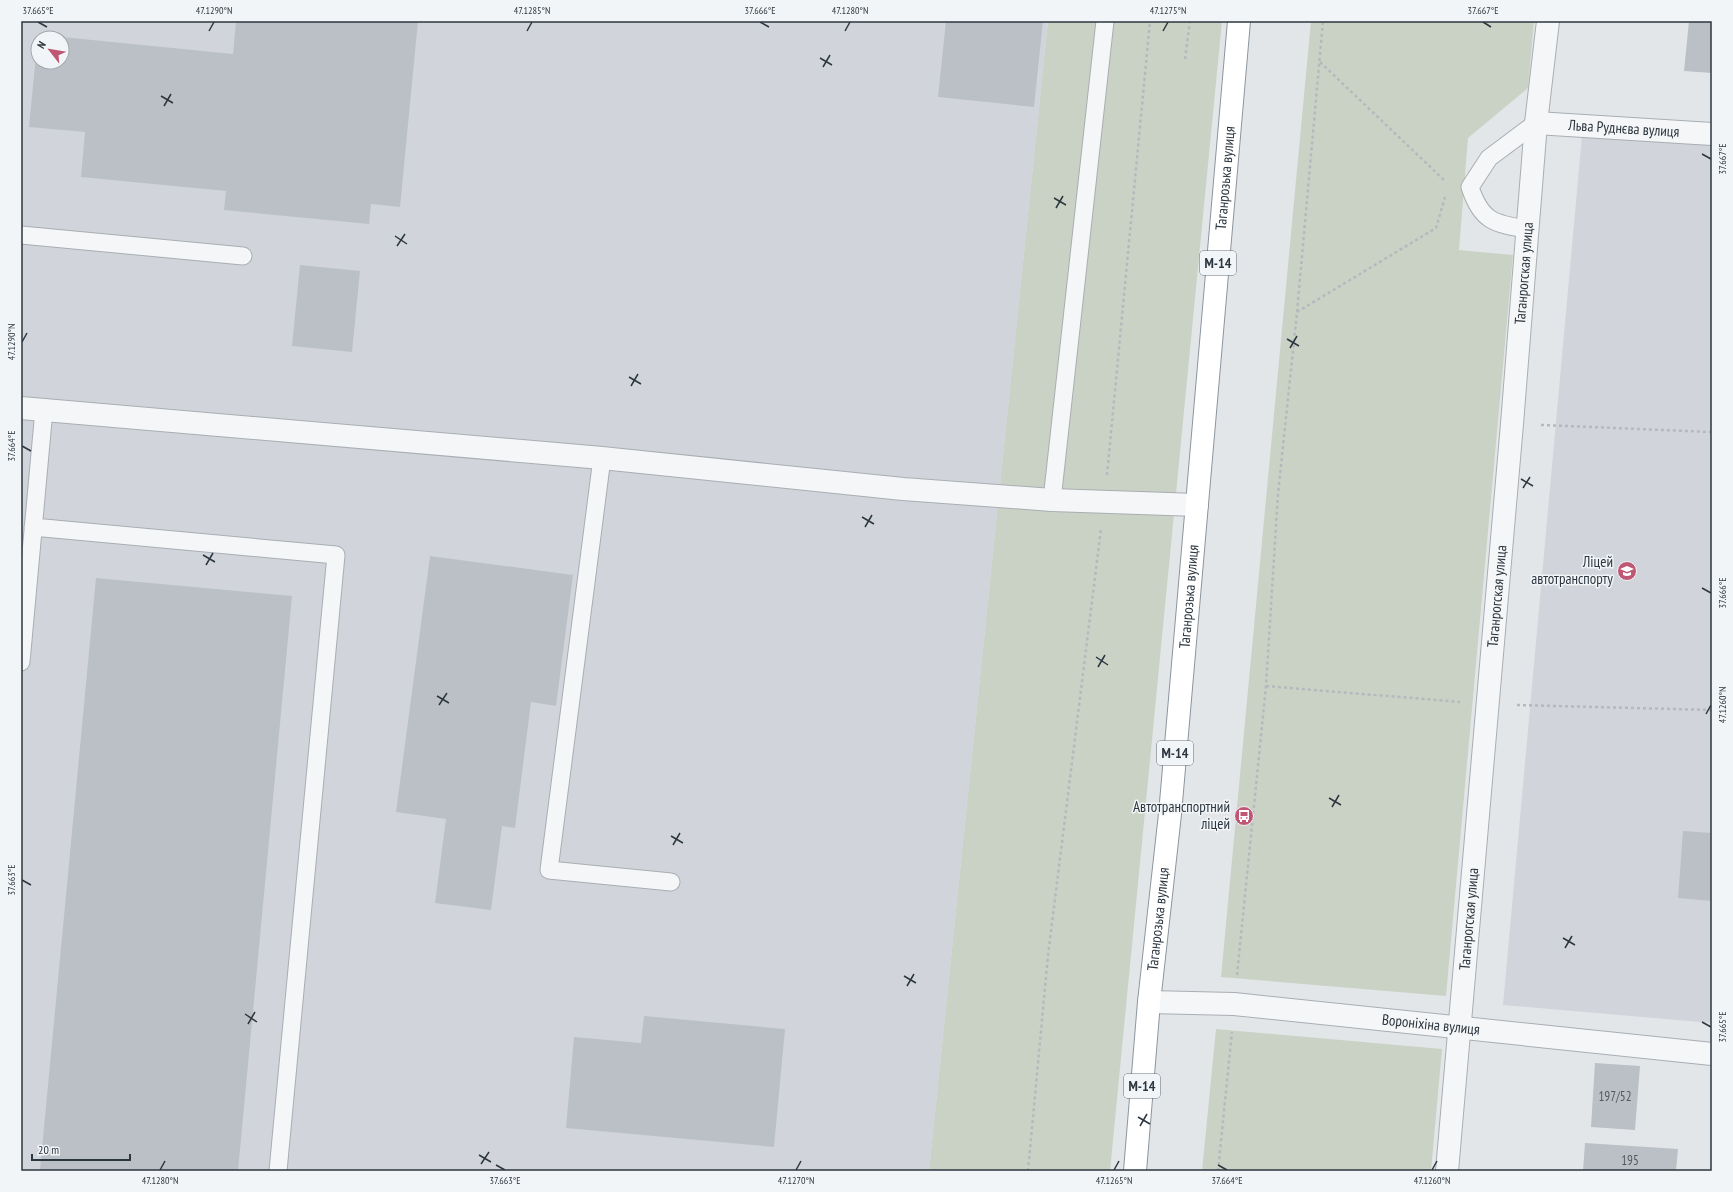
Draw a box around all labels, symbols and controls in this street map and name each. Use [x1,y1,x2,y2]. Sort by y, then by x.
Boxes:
text: 37.665°E [22,4,54,17]
text: 47.1290°N [196,4,232,17]
text: 47.1285°N [514,4,550,17]
text: 37.666°E [744,4,776,17]
text: 47.1280°N [832,4,868,17]
text: 47.1275°N [1150,4,1186,17]
text: 37.667°E [1467,4,1499,17]
north arrow [30,30,70,70]
text: N [34,39,49,51]
street label: Льва Руднєва вулиця [1567,115,1680,141]
street label: Таганрозька вулиця [1211,125,1239,231]
text: 37.667°E [1716,143,1729,175]
street label: Таганрогская улица [1510,221,1537,325]
road number: М-14 [1200,251,1236,275]
text: 47.1290°N [5,324,18,360]
text: 37.664°E [5,430,18,462]
street label: Таганрозька вулиця [1174,544,1202,649]
street label: Таганрогская улица [1483,544,1510,648]
place label: Ліцей автотранспорту [1531,552,1613,588]
school or university icon: Ліцей автотранспорту [1616,560,1638,582]
text: 37.666°E [1716,577,1729,609]
text: 47.1260°N [1716,687,1729,723]
road number: М-14 [1157,741,1193,765]
place label: Автотранспортний ліцей [1133,797,1230,833]
bus stop icon: Автотранспортний ліцей [1233,805,1255,827]
text: 37.663°E [5,864,18,896]
street label: Таганрозька вулиця [1143,866,1173,972]
street label: Таганрогская улица [1455,867,1482,971]
street label: Вороніхіна вулиця [1381,1010,1481,1039]
text: 37.665°E [1716,1011,1729,1043]
road number: М-14 [1124,1074,1160,1098]
house number: 197/52 [1598,1088,1632,1105]
scale bar [32,1136,130,1162]
text: 20 m [38,1142,59,1157]
house number: 195 [1621,1152,1639,1169]
text: 47.1280°N [142,1174,178,1187]
text: 37.663°E [489,1174,521,1187]
text: 47.1270°N [778,1174,814,1187]
text: 47.1265°N [1096,1174,1132,1187]
text: 37.664°E [1211,1174,1243,1187]
text: 47.1260°N [1414,1174,1450,1187]

